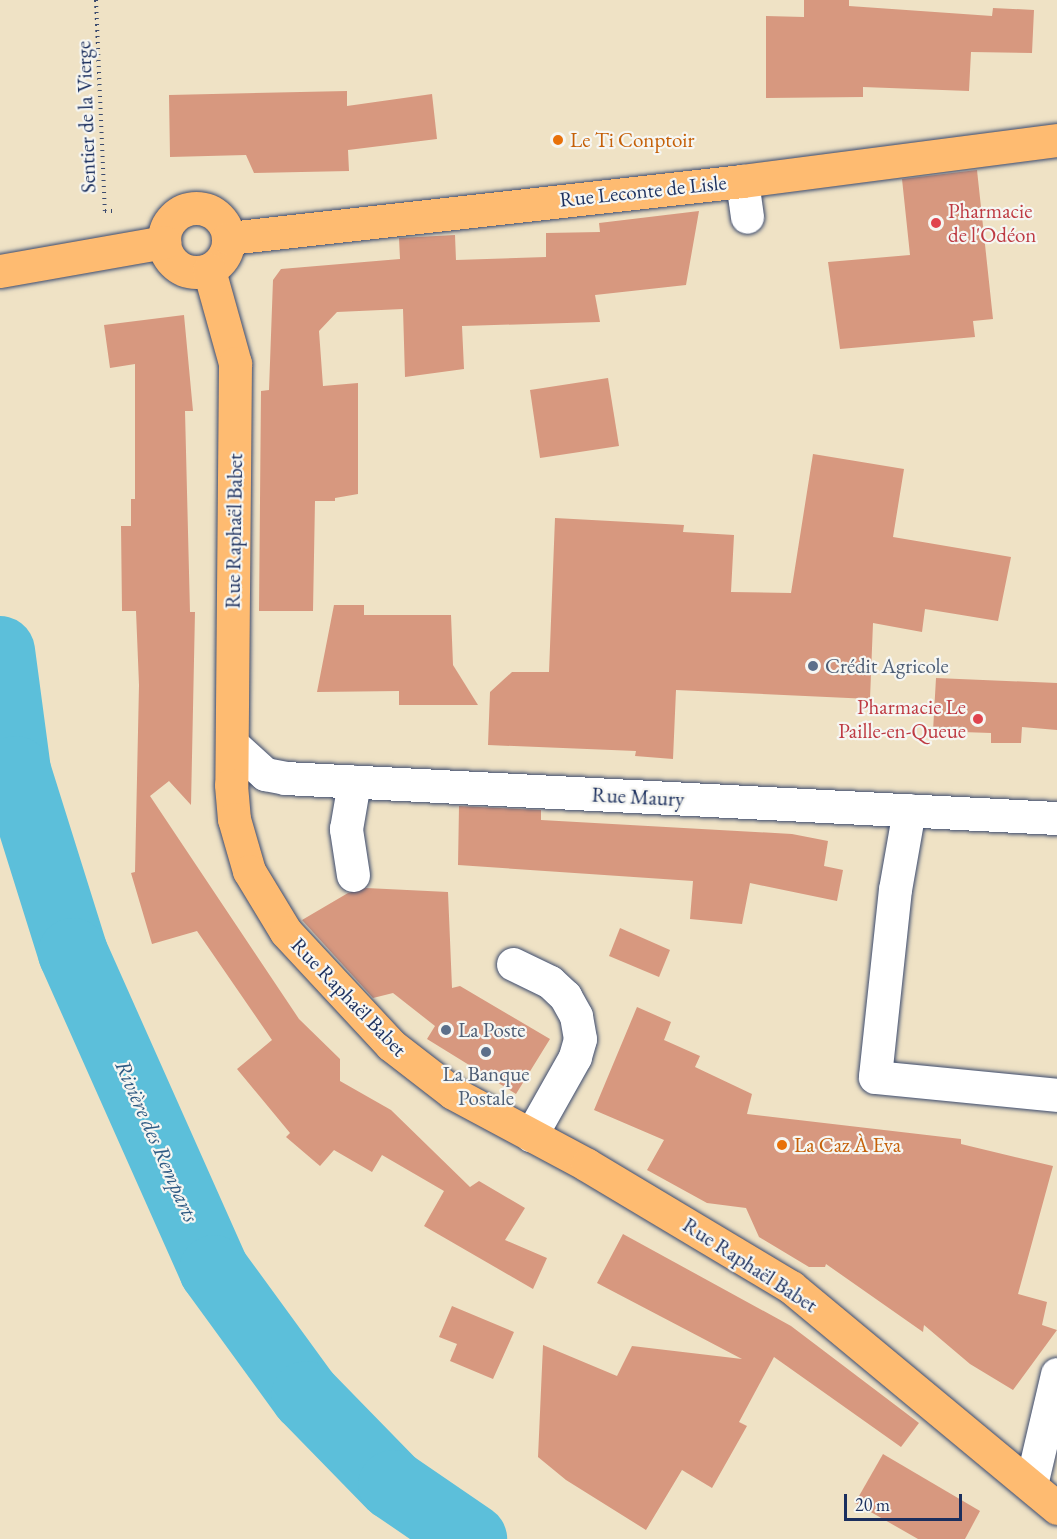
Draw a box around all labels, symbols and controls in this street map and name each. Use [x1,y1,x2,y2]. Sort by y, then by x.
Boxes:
street label: Sentier de la Vierge [71,41,101,193]
place label: Le Ti Conptoir [570,127,695,153]
marker: Le Ti Conptoir [551,133,565,147]
street label: Rue Leconte de Lisle [558,170,728,212]
place label: Pharmacie de l'Odéon [948,198,1036,248]
marker: Pharmacie de l'Odéon [929,216,943,230]
street label: Rue Raphaël Babet [220,453,248,609]
place label: Crédit Agricole [825,653,949,679]
marker: Crédit Agricole [806,659,820,673]
place label: Pharmacie Le Paille-en-Queue [838,694,966,744]
marker: Pharmacie Le Paille-en-Queue [971,712,985,726]
street label: Rue Maury [591,782,685,812]
street label: Rue Raphaël Babet [286,932,412,1062]
place label: La Poste [458,1017,525,1043]
marker: La Poste [439,1023,453,1037]
marker: La Banque Postale [479,1045,493,1059]
water label: Rivière des Remparts [109,1056,205,1226]
place label: La Banque Postale [443,1061,529,1111]
place label: La Caz À Eva [794,1132,901,1158]
marker: La Caz À Eva [775,1138,789,1152]
street label: Rue Raphaël Babet [678,1212,822,1318]
scale bar [847,1482,966,1520]
text: 20 m [855,1493,890,1516]

